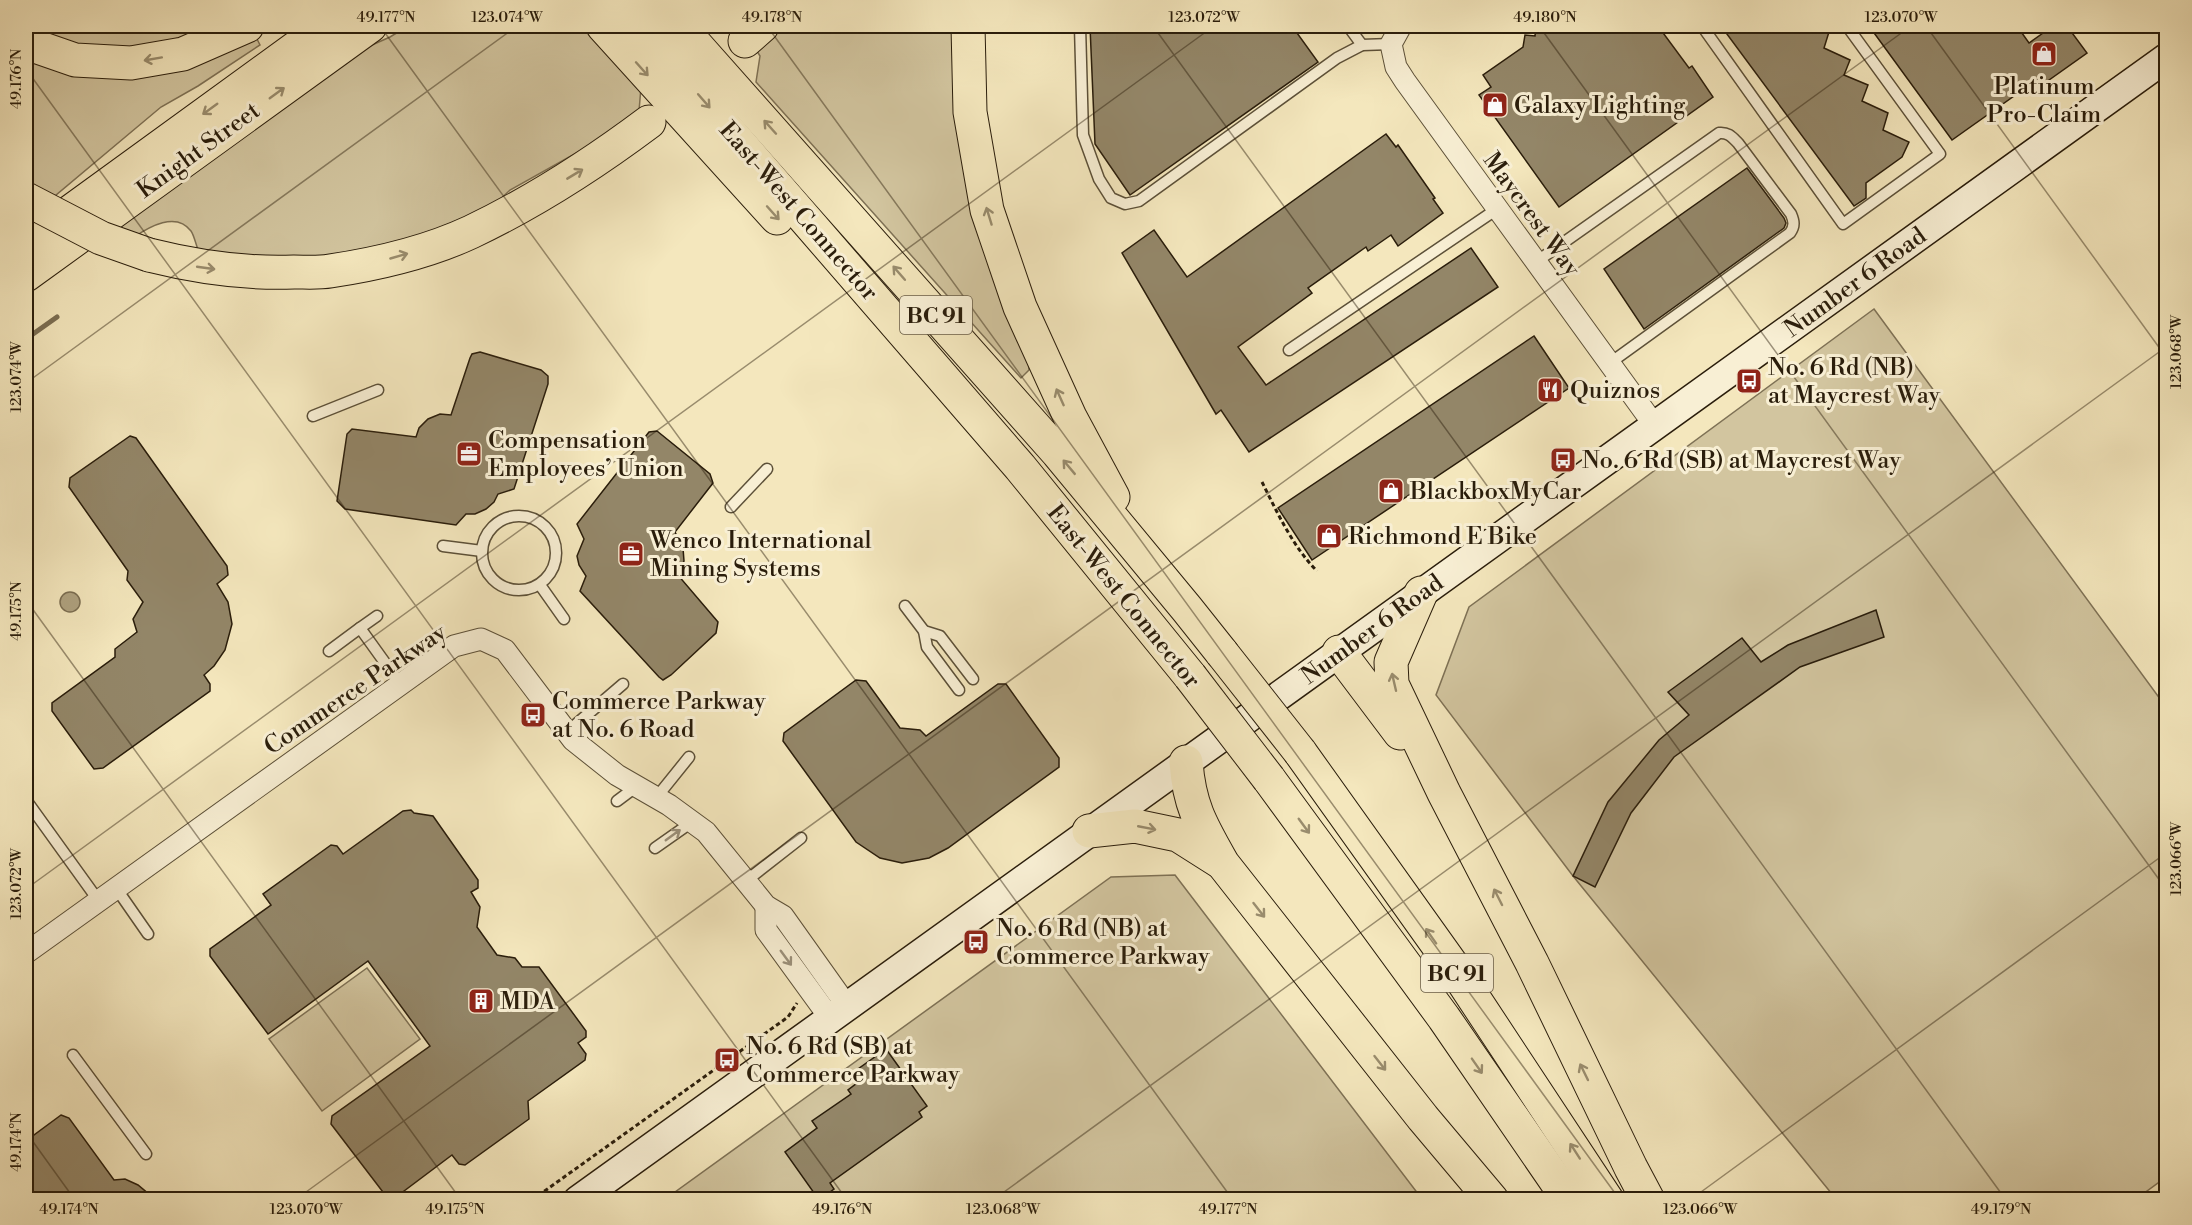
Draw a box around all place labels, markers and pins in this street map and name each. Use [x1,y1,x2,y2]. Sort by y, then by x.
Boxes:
shop icon: Platinum Pro-Claim [2029,39,2059,69]
place label: Platinum Pro-Claim [1987,72,2101,130]
shop icon: Galaxy Lighting [1480,90,1510,120]
place label: Galaxy Lighting [1514,91,1686,121]
place label: No. 6 Rd (NB) at Maycrest Way [1768,353,1941,411]
bus stop icon: No. 6 Rd (NB) at Maycrest Way [1734,366,1764,396]
restaurant icon: Quiznos [1535,375,1565,405]
place label: Quiznos [1570,376,1660,406]
place label: Compensation Employees’ Union [488,426,684,484]
office icon: Compensation Employees’ Union [454,439,484,469]
bus stop icon: No. 6 Rd (SB) at Maycrest Way [1548,445,1578,475]
place label: No. 6 Rd (SB) at Maycrest Way [1582,446,1901,476]
shop icon: BlackboxMyCar [1376,476,1406,506]
place label: BlackboxMyCar [1409,477,1581,507]
shop icon: Richmond E Bike [1314,521,1344,551]
place label: Richmond E Bike [1348,522,1537,552]
place label: Wenco International Mining Systems [649,526,872,584]
office icon: Wenco International Mining Systems [616,539,646,569]
place label: Commerce Parkway at No. 6 Road [552,687,766,745]
bus stop icon: Commerce Parkway at No. 6 Road [518,700,548,730]
place label: No. 6 Rd (NB) at Commerce Parkway [996,914,1210,972]
bus stop icon: No. 6 Rd (NB) at Commerce Parkway [961,927,991,957]
building icon: MDA [466,986,496,1016]
place label: MDA [500,987,556,1017]
place label: No. 6 Rd (SB) at Commerce Parkway [746,1032,960,1090]
bus stop icon: No. 6 Rd (SB) at Commerce Parkway [712,1045,742,1075]

